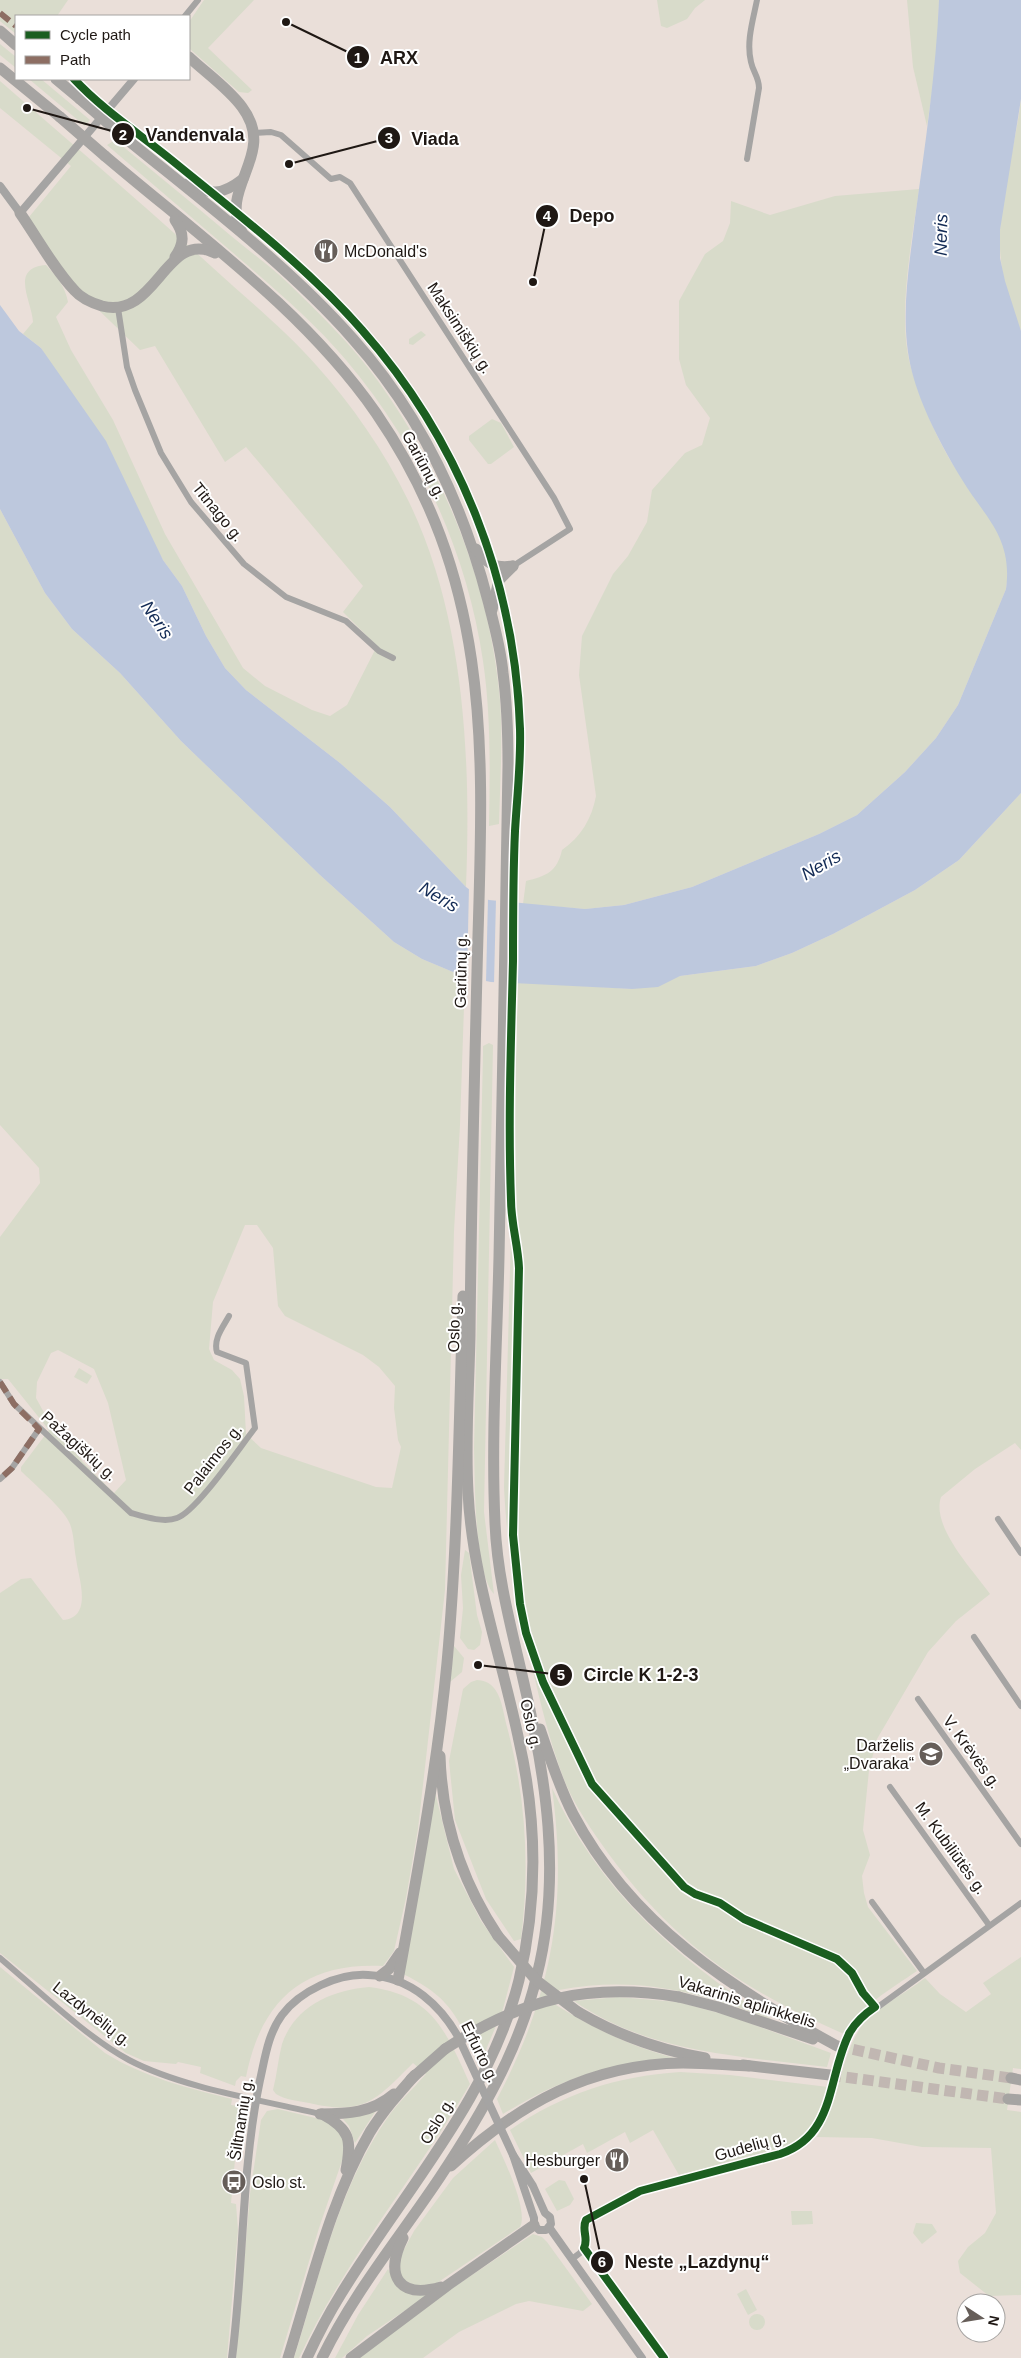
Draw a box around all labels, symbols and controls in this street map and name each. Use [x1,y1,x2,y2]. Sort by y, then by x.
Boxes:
legend [15,15,190,80]
text: Cycle path [60,26,131,43]
callout: ARX [345,41,428,74]
text: ARX [380,48,418,68]
text: 1 [354,49,362,66]
text: Path [60,51,91,68]
callout: Vandenvala [110,118,255,151]
callout: Viada [377,122,469,155]
text: Vandenvala [145,125,246,145]
text: 2 [119,126,127,143]
text: 3 [385,129,393,146]
text: Viada [411,129,460,149]
callout: Depo [535,199,625,232]
text: Depo [570,206,615,226]
text: 4 [543,207,552,224]
water label: Neris [931,214,951,256]
restaurant icon: McDonald's [313,238,339,264]
place label: McDonald's [344,243,427,260]
street label: Maksimiškių g. [424,279,496,377]
street label: Gariūnų g. [399,428,449,502]
street label: Titnago g. [189,479,247,545]
water label: Neris [137,597,177,643]
water label: Neris [798,846,844,884]
water label: Neris [416,878,462,916]
street label: Gariūnų g. [452,933,470,1009]
street label: Oslo g. [445,1302,463,1352]
street label: Pažagiškių g. [38,1408,120,1484]
street label: Palaimos g. [181,1421,245,1497]
callout: Circle K 1-2-3 [549,1659,709,1692]
text: Circle K 1-2-3 [583,1665,699,1685]
text: 5 [557,1666,565,1683]
street label: Oslo g. [517,1697,545,1751]
street label: V. Krėvės g. [940,1712,1004,1792]
place label: Darželis „Dvaraka“ [844,1737,914,1772]
school or university icon: Darželis „Dvaraka“ [918,1741,944,1767]
street label: M. Kubiliūtės g. [912,1799,990,1897]
street label: Vakarinis aplinkkelis [676,1973,818,2031]
street label: Lazdynėlių g. [50,1978,134,2050]
street label: Erfurto g. [458,2019,502,2085]
street label: Šiltnamių g. [225,2076,256,2162]
street label: Oslo g. [417,2095,457,2147]
street label: Gudelių g. [713,2128,787,2164]
restaurant icon: Hesburger [604,2147,630,2173]
place label: Hesburger [525,2152,601,2169]
bus stop icon: Oslo st. [221,2169,247,2195]
place label: Oslo st. [252,2174,306,2191]
callout: Neste „Lazdynų“ [590,2245,780,2278]
text: Neste „Lazdynų“ [624,2252,770,2272]
text: 6 [598,2253,606,2270]
north arrow [956,2293,1006,2343]
text: N [985,2314,1003,2327]

